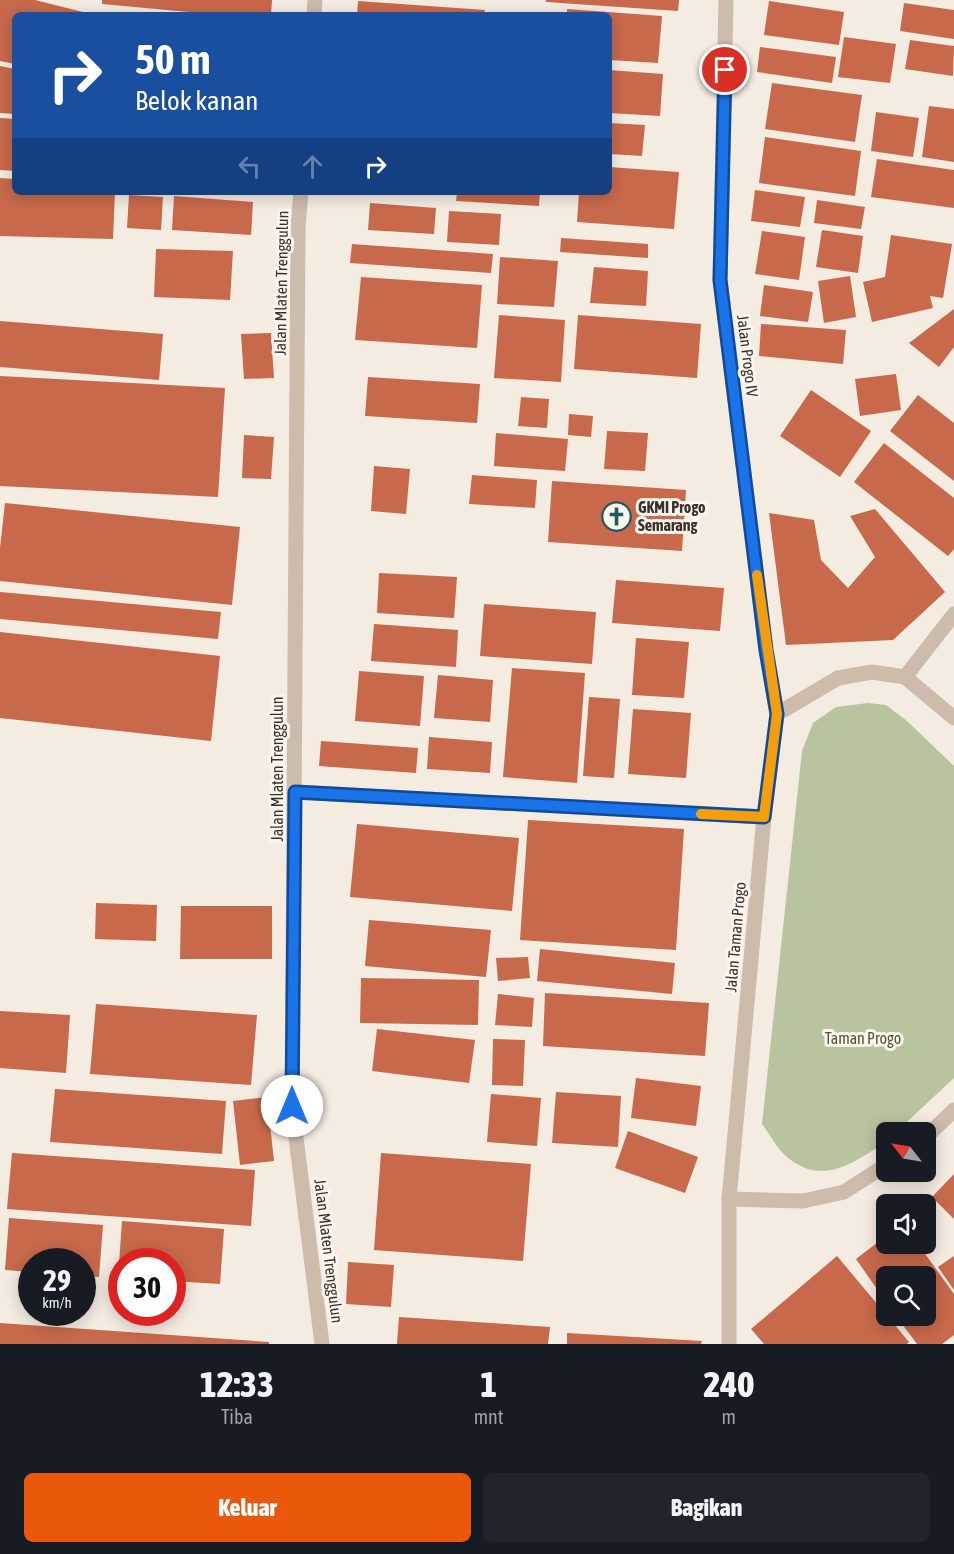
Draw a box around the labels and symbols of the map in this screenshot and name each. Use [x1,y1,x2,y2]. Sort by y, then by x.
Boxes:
pin [699,44,750,95]
street label: Jalan Mlaten Trenggulun [271,210,292,356]
street label: Jalan Progo IV [733,314,762,398]
place label: GKMI Progo Semarang [638,498,706,534]
church icon: GKMI Progo Semarang [601,500,633,532]
street label: Jalan Mlaten Trenggulun [268,697,287,841]
street label: Jalan Taman Progo [721,881,750,993]
park label: Taman Progo [825,1029,901,1048]
position arrow [260,1074,324,1138]
north arrow [876,1122,936,1182]
street label: Jalan Mlaten Trenggulun [310,1178,347,1324]
speed limit sign: 30 [108,1248,186,1326]

